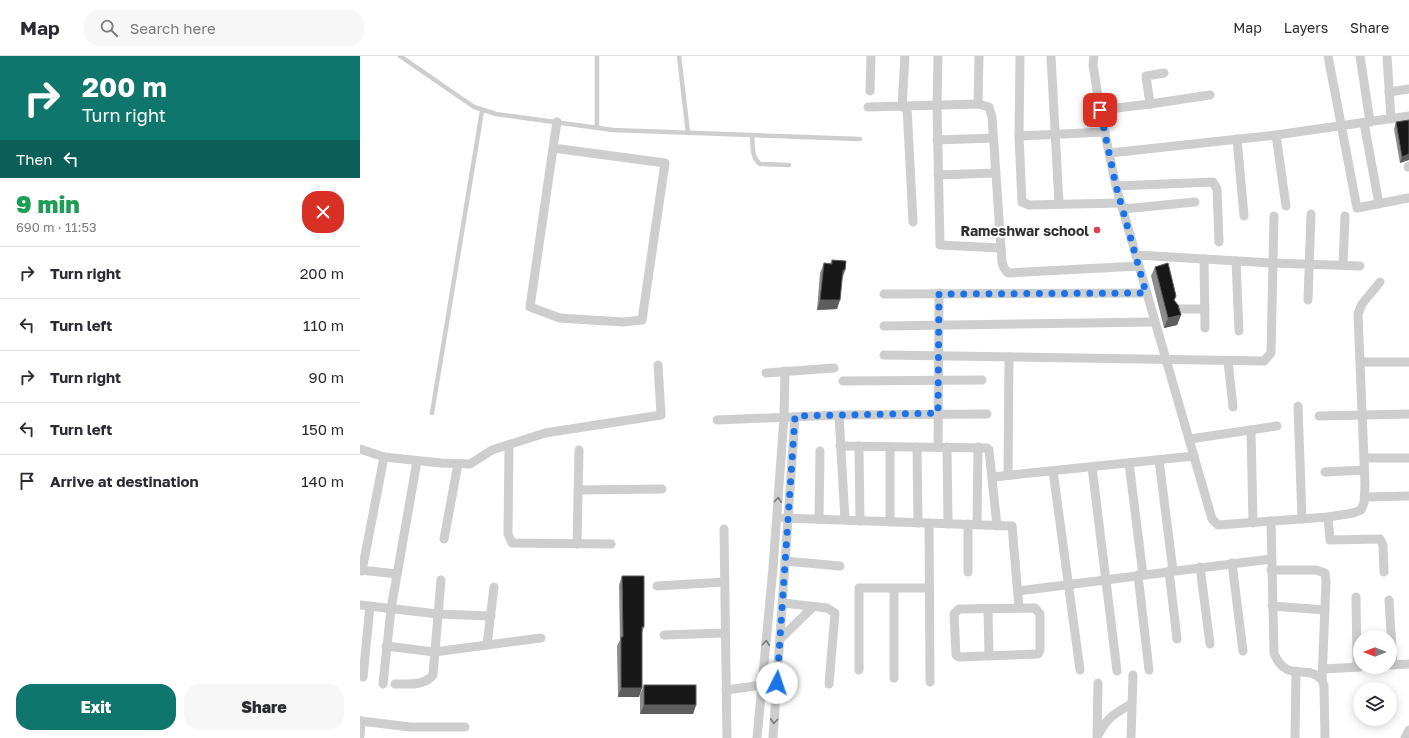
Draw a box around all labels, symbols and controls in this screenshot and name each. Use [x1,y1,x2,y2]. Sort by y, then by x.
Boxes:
search box [84,10,364,46]
text: Map [20,16,60,39]
icon: search [98,17,120,39]
text: Search here [130,19,216,37]
text: Map [1233,19,1262,36]
text: Layers [1284,19,1328,36]
text: Share [1350,19,1389,36]
text: 200 m [82,70,167,103]
icon: right [16,72,68,124]
pin [1083,93,1117,127]
icon: arrive [1089,99,1111,121]
text: Turn right [82,104,166,126]
icon: left [60,148,82,170]
text: Then [16,150,52,168]
text: 9 min [16,189,80,218]
button: close [302,191,344,233]
text: 690 m · 11:53 [16,219,97,235]
place label: Rameshwar school [960,222,1089,239]
marker: Rameshwar school [1092,225,1102,235]
icon: right [16,262,38,284]
text: Turn right [50,264,121,282]
text: 200 m [300,264,344,282]
icon: left [16,314,38,336]
text: Turn left [50,316,112,334]
text: 110 m [303,316,344,334]
icon: right [16,366,38,388]
text: Turn right [50,368,121,386]
text: 90 m [309,368,344,386]
icon: left [16,418,38,440]
text: Turn left [50,420,112,438]
text: 150 m [302,420,344,438]
icon: arrive [16,470,38,492]
text: Arrive at destination [50,472,199,490]
text: 140 m [301,472,344,490]
one-way arrow [773,497,782,503]
north arrow [1353,630,1397,674]
map controls [1353,630,1397,726]
one-way arrow [761,640,770,647]
position arrow [756,662,798,704]
button: layers [1353,682,1397,726]
button: Exit [16,684,176,730]
button: Share [184,684,344,730]
one-way arrow [770,718,779,724]

